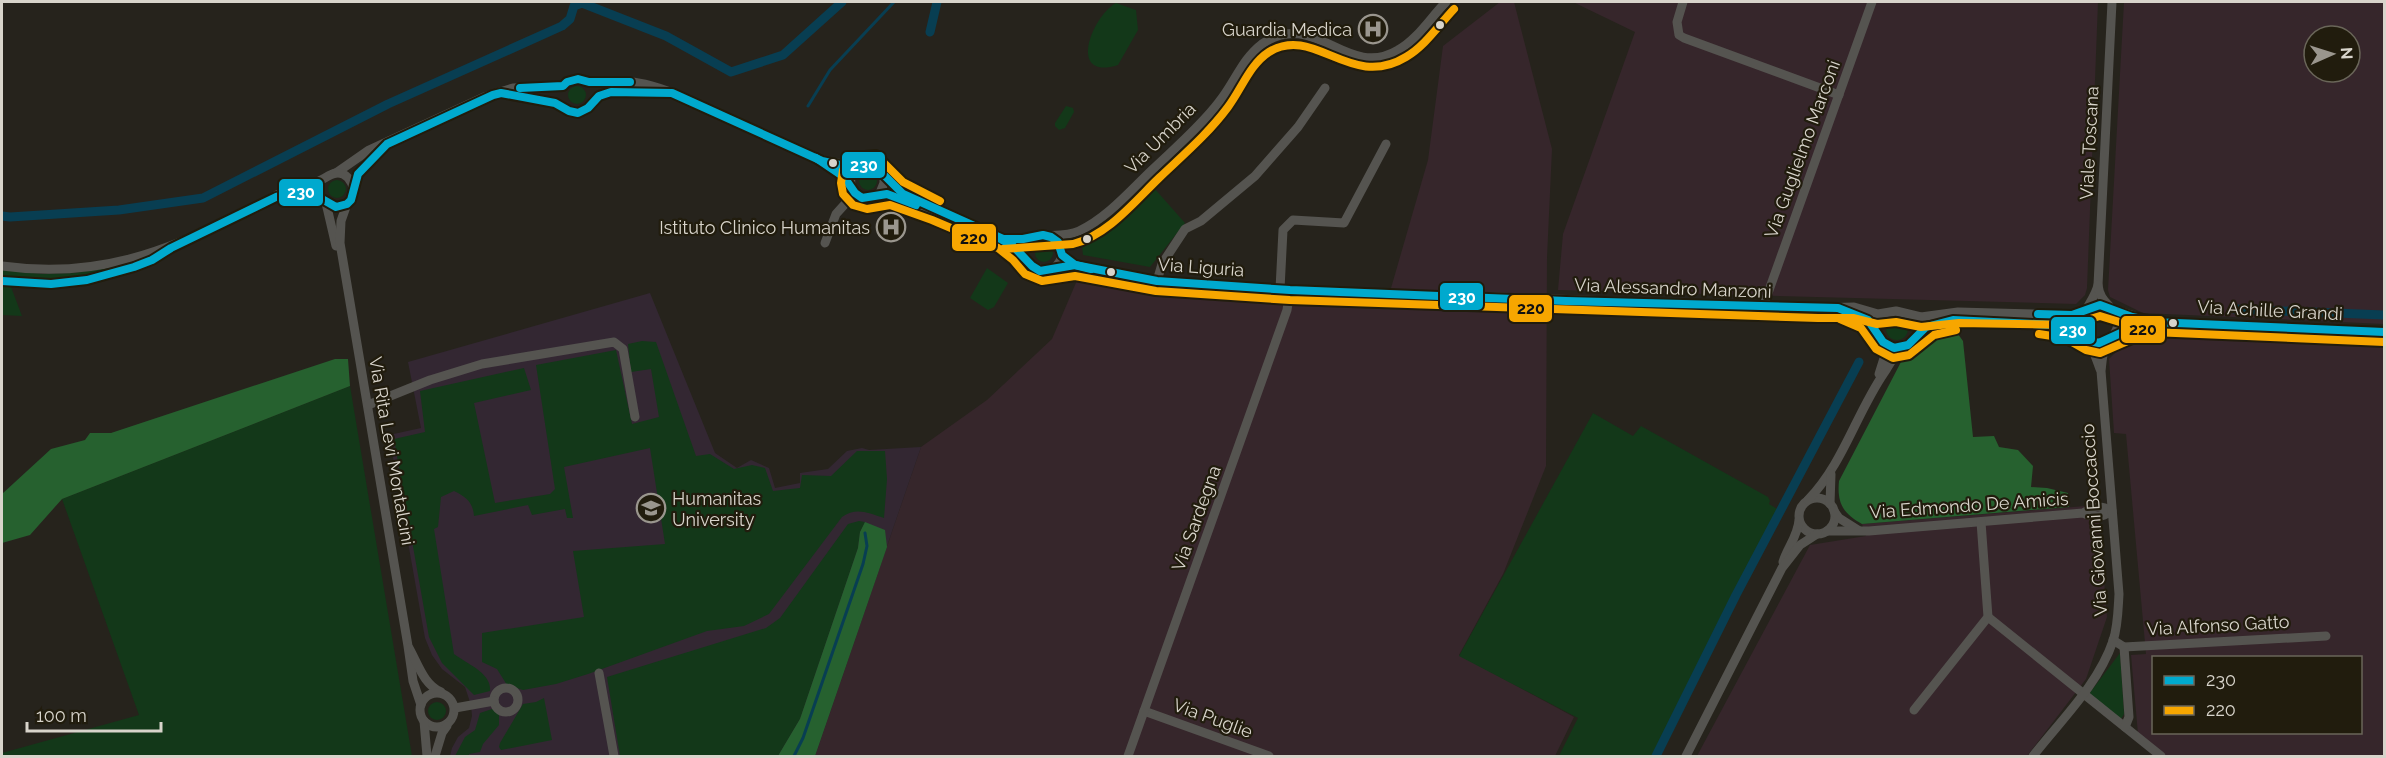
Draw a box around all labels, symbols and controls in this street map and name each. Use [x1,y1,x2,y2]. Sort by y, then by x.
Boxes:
hospital icon: Guardia Medica [1357,13,1389,45]
place label: Guardia Medica [1222,19,1352,40]
unlabelled marker [1434,19,1446,31]
north arrow [2302,24,2362,84]
text: N [2337,47,2356,60]
street label: Via Guglielmo Marconi [1760,57,1844,241]
street label: Viale Toscana [2076,86,2102,200]
street label: Via Umbria [1120,98,1200,178]
line badge: 230 [841,151,886,179]
text: 230 [850,156,878,175]
unlabelled marker [827,157,839,169]
line badge: 230 [278,178,324,207]
text: 230 [287,183,315,202]
hospital icon: Istituto Clinico Humanitas [875,211,907,243]
place label: Istituto Clinico Humanitas [659,217,870,238]
line badge: 220 [951,223,997,252]
text: 220 [960,229,988,248]
unlabelled marker [1081,233,1093,245]
street label: Via Liguria [1157,253,1245,281]
unlabelled marker [1105,266,1117,278]
street label: Via Alessandro Manzoni [1574,274,1772,302]
line badge: 230 [1439,282,1484,311]
text: 230 [1448,288,1476,307]
line badge: 220 [1508,294,1553,323]
street label: Via Achille Grandi [2197,296,2343,324]
text: 220 [1517,299,1545,318]
line badge: 220 [2120,315,2166,344]
line badge: 230 [2050,316,2096,345]
unlabelled marker [2167,317,2179,329]
text: 220 [2129,320,2157,339]
text: 230 [2059,321,2087,340]
street label: Via Rita Levi Montalcini [365,355,419,547]
street label: Via Giovanni Boccaccio [2077,423,2111,617]
street label: Via Sardegna [1167,462,1225,574]
place label: Humanitas University [672,488,762,530]
street label: Via Edmondo De Amicis [1869,488,2069,522]
school or university icon: Humanitas University [635,492,667,524]
street label: Via Alfonso Gatto [2146,611,2290,639]
legend [2152,656,2362,734]
text: 230 [2206,669,2236,690]
street label: Via Puglie [1170,694,1256,742]
scale bar [27,695,160,733]
text: 220 [2206,699,2236,720]
text: 100 m [36,705,87,726]

